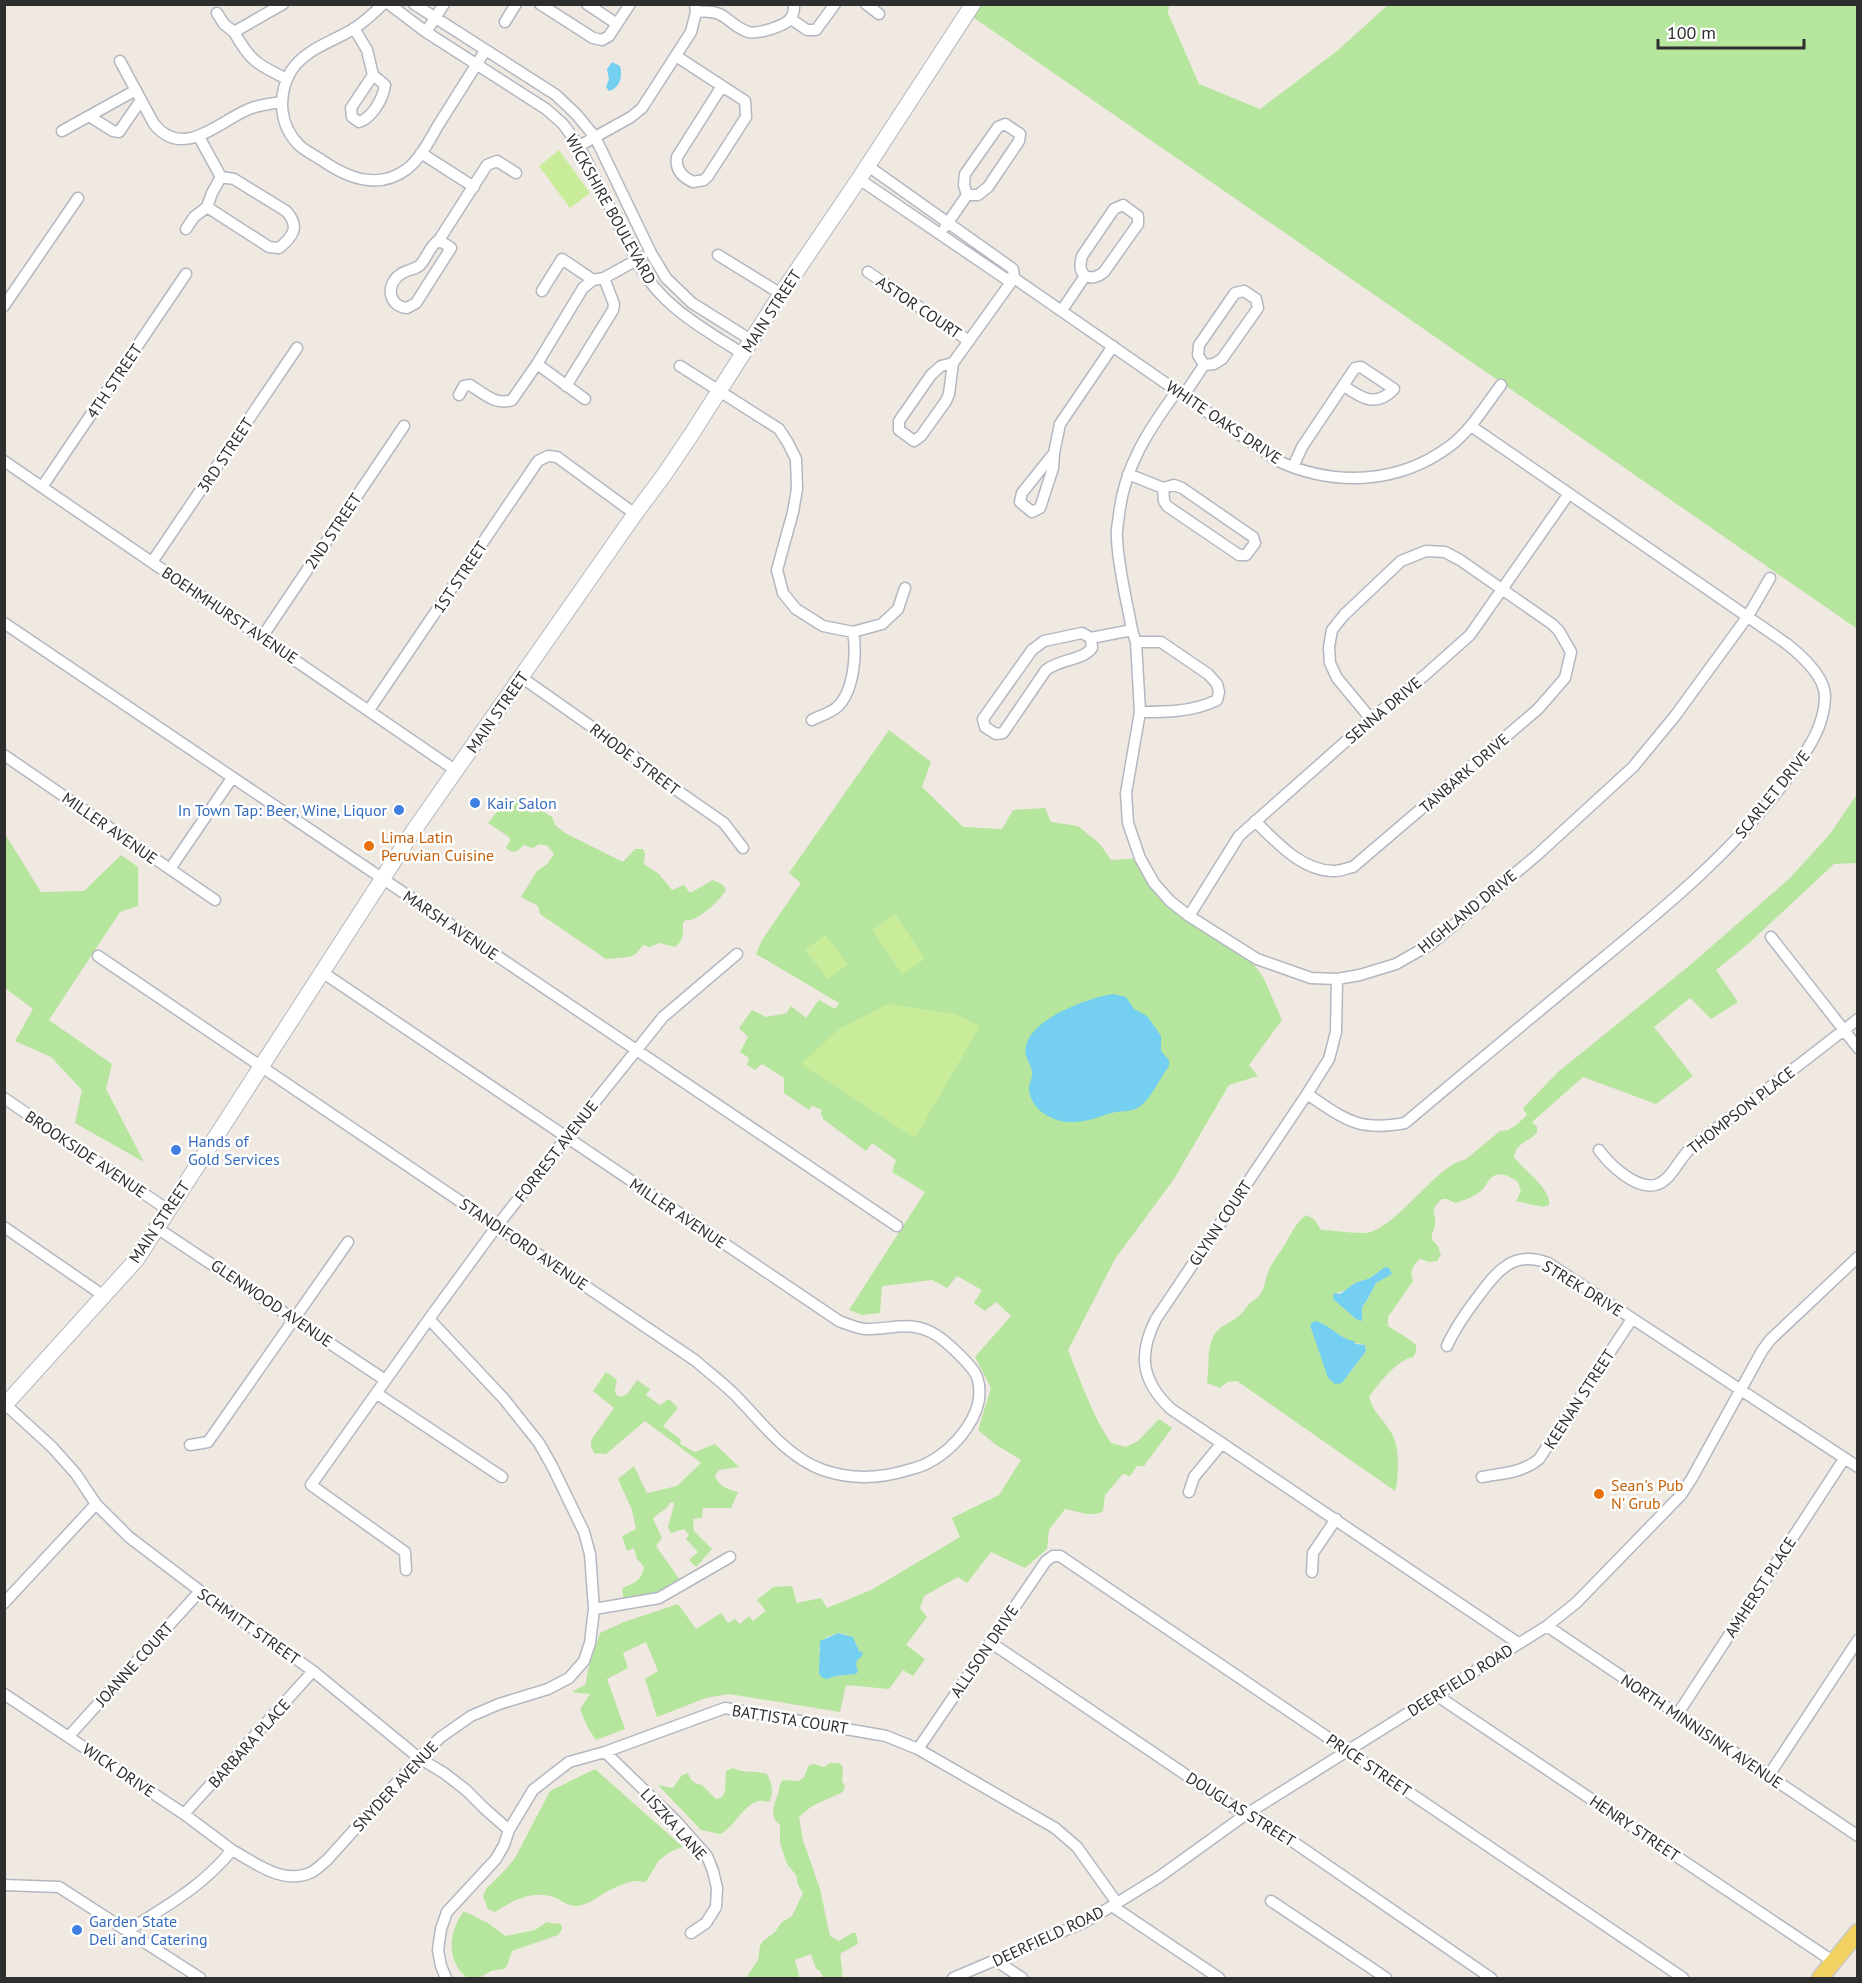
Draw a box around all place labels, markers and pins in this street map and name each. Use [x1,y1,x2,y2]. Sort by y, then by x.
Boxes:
place label: Kair Salon [487,793,557,813]
marker: Kair Salon [468,796,482,810]
place label: In Town Tap: Beer, Wine, Liquor [178,800,388,820]
marker: In Town Tap: Beer, Wine, Liquor [392,803,406,817]
place label: Lima Latin Peruvian Cuisine [381,827,494,865]
marker: Lima Latin Peruvian Cuisine [362,839,376,853]
place label: Hands of Gold Services [188,1131,280,1169]
marker: Hands of Gold Services [169,1143,183,1157]
place label: Sean's Pub N' Grub [1611,1475,1683,1513]
marker: Sean's Pub N' Grub [1592,1487,1606,1501]
place label: Garden State Deli and Catering [89,1911,208,1949]
marker: Garden State Deli and Catering [70,1923,84,1937]

